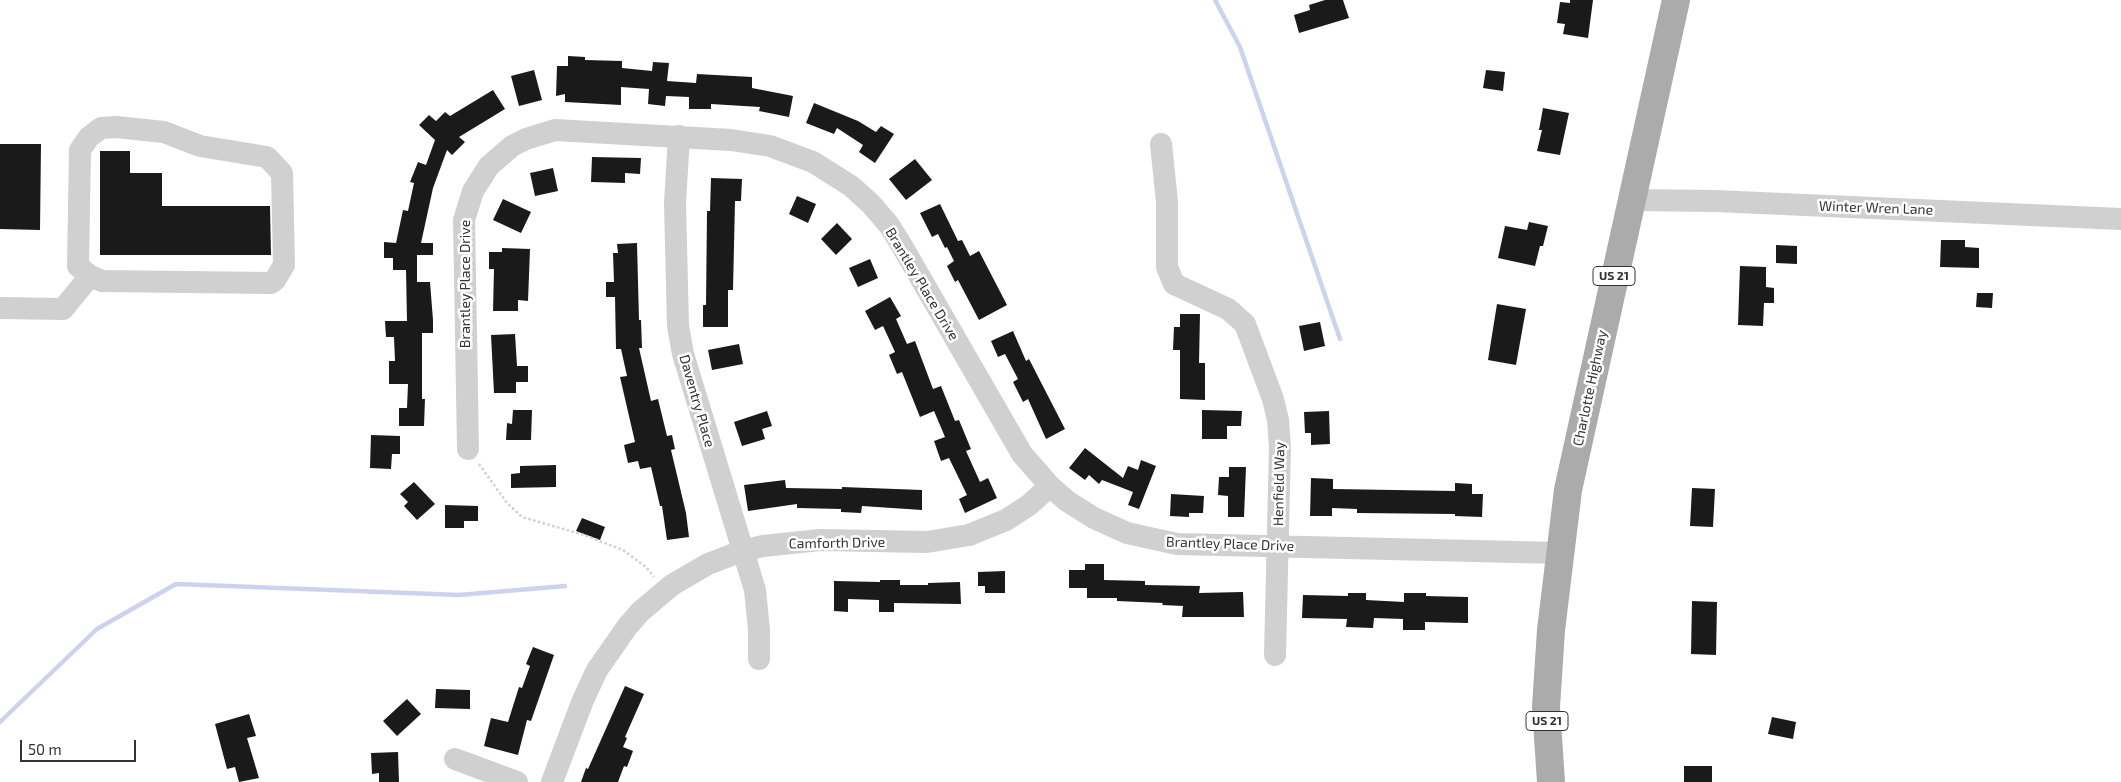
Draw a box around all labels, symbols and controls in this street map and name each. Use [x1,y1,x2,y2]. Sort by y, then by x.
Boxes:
street label: Winter Wren Lane [1819,198,1933,218]
street label: Brantley Place Drive [457,220,473,348]
street label: Brantley Place Drive [882,225,962,343]
road number: US 21 [1593,266,1635,286]
street label: Charlotte Highway [1569,328,1611,448]
street label: Daventry Place [676,353,718,449]
street label: Henfield Way [1270,442,1288,526]
street label: Brantley Place Drive [1166,533,1294,555]
street label: Camforth Drive [789,534,885,552]
road number: US 21 [1526,711,1568,730]
scale bar [22,730,139,762]
text: 50 m [28,740,62,758]

